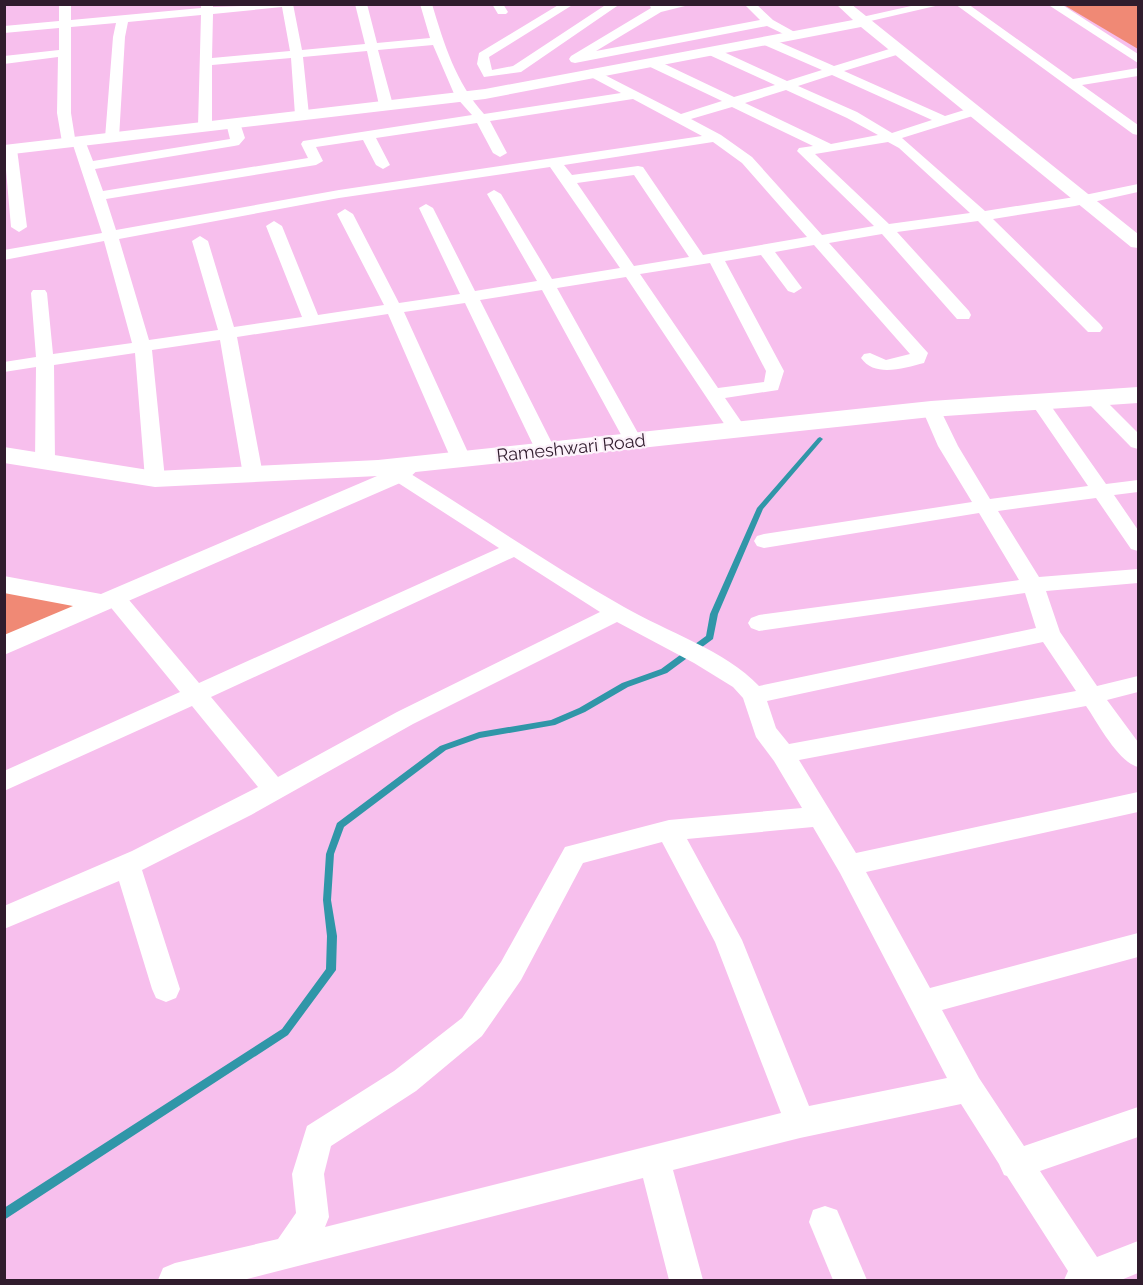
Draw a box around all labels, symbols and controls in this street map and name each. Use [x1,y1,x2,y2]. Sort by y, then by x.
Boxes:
street label: Rameshwari Road [495,429,647,466]

